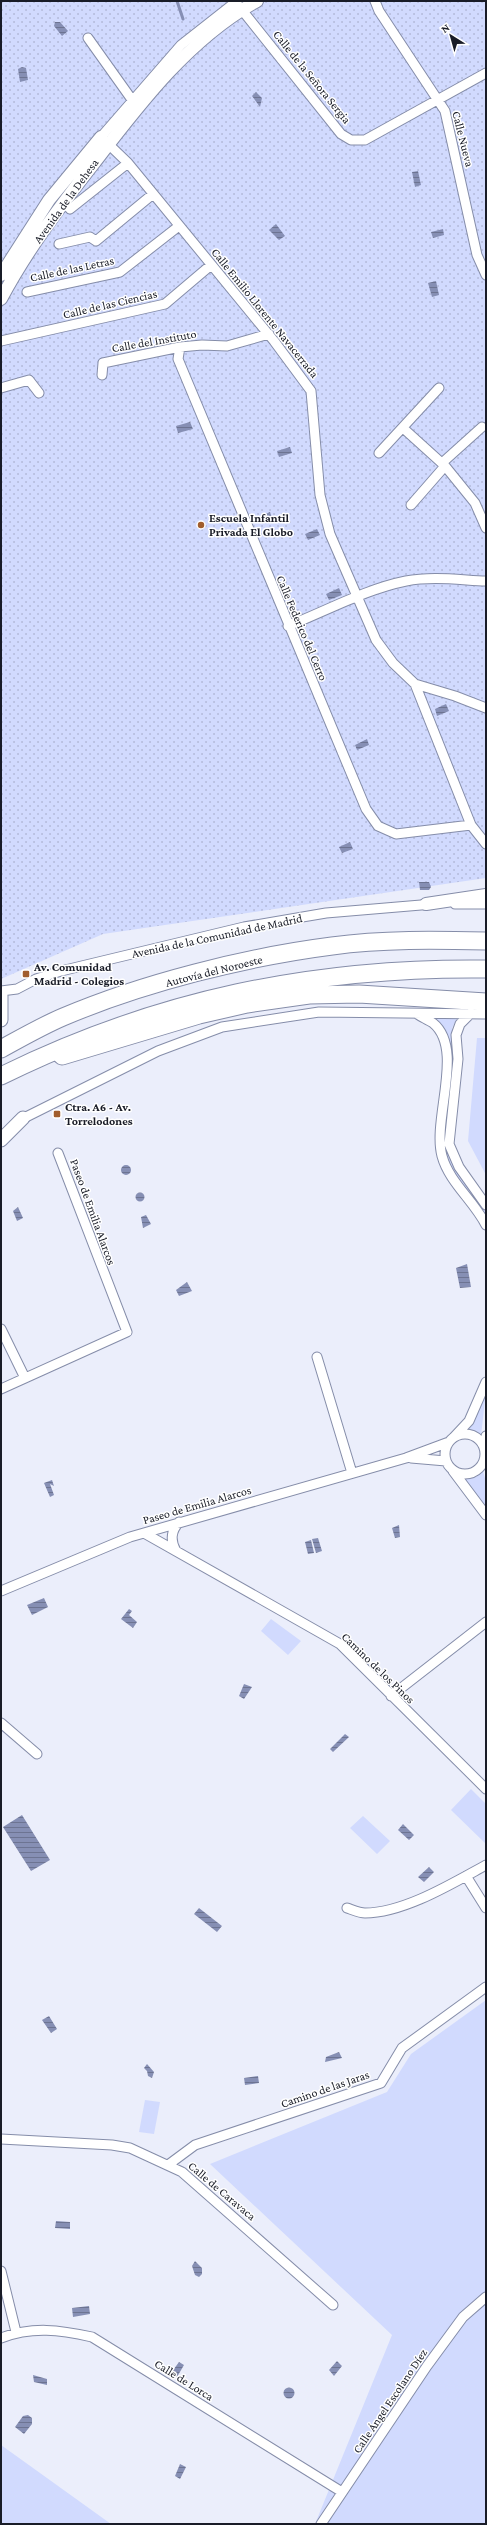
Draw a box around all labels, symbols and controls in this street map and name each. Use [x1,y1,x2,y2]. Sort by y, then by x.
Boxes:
north arrow [431,16,471,56]
text: N [438,21,452,35]
street label: Calle de la Señora Sergia [270,28,354,127]
street label: Calle Nueva [449,110,477,169]
street label: Avenida de la Dehesa [31,156,102,246]
street label: Calle Emilio Llorente Navacerrada [208,245,322,381]
street label: Calle de las Letras [29,253,116,285]
street label: Calle de las Ciencias [62,286,159,322]
street label: Calle del Instituto [111,327,197,355]
place label: Escuela Infantil Privada El Globo [209,511,293,539]
marker: Escuela Infantil Privada El Globo [196,520,206,530]
street label: Calle Federico del Cerro [273,573,331,683]
street label: Avenida de la Comunidad de Madrid [130,911,304,961]
street label: Autovía del Noroeste [164,952,264,990]
place label: Av. Comunidad Madrid - Colegios [33,960,124,988]
marker: Av. Comunidad Madrid - Colegios [21,969,31,979]
place label: Ctra. A6 - Av. Torrelodones [65,1100,133,1128]
marker: Ctra. A6 - Av. Torrelodones [52,1109,62,1119]
street label: Paseo de Emilia Alarcos [67,1157,119,1267]
street label: Paseo de Emilia Alarcos [141,1483,253,1527]
street label: Camino de los Pinos [339,1630,418,1707]
street label: Camino de las Jaras [279,2067,371,2111]
street label: Calle de Caravaca [185,2159,259,2224]
street label: Calle Ángel Escolano Díez [350,2346,430,2456]
street label: Calle de Lorca [152,2356,216,2404]

